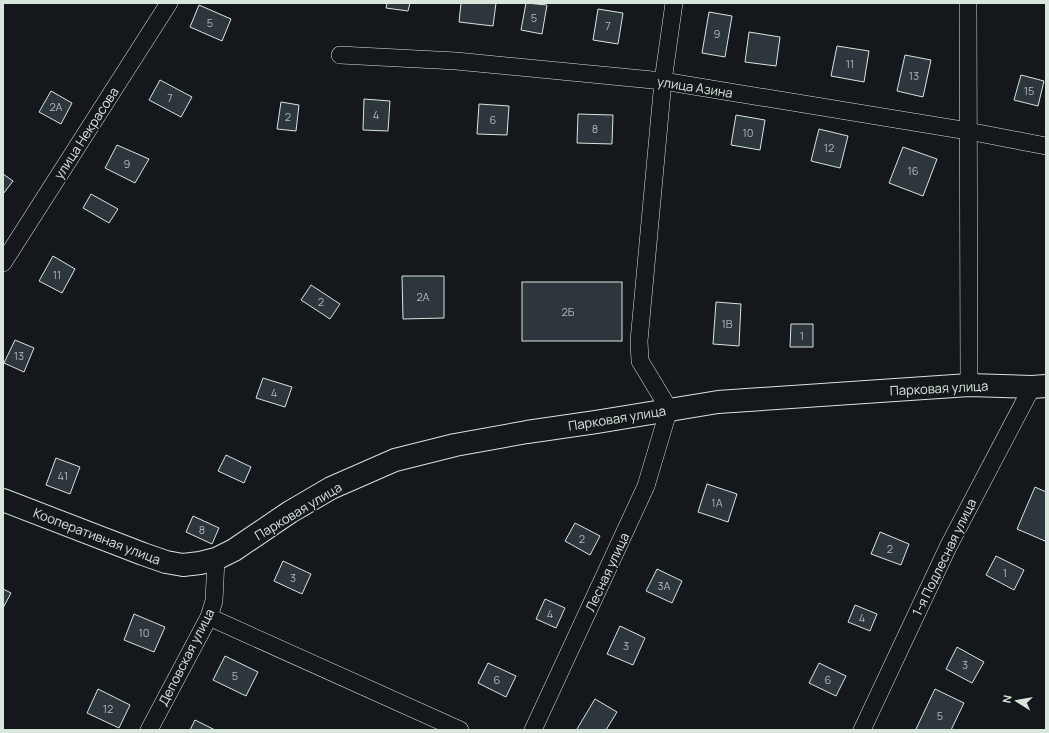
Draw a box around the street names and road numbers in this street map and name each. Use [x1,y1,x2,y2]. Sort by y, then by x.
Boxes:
street label: улица Азина [656,72,734,102]
street label: улица Некрасова [50,84,122,182]
street label: Парковая улица [889,376,989,400]
street label: Парковая улица [567,401,667,435]
street label: Парковая улица [251,478,345,544]
street label: 1-я Подлесная улица [908,495,980,619]
street label: Кооперативная улица [31,503,163,569]
street label: Лесная улица [581,530,633,614]
street label: Деповская улица [154,605,218,709]

